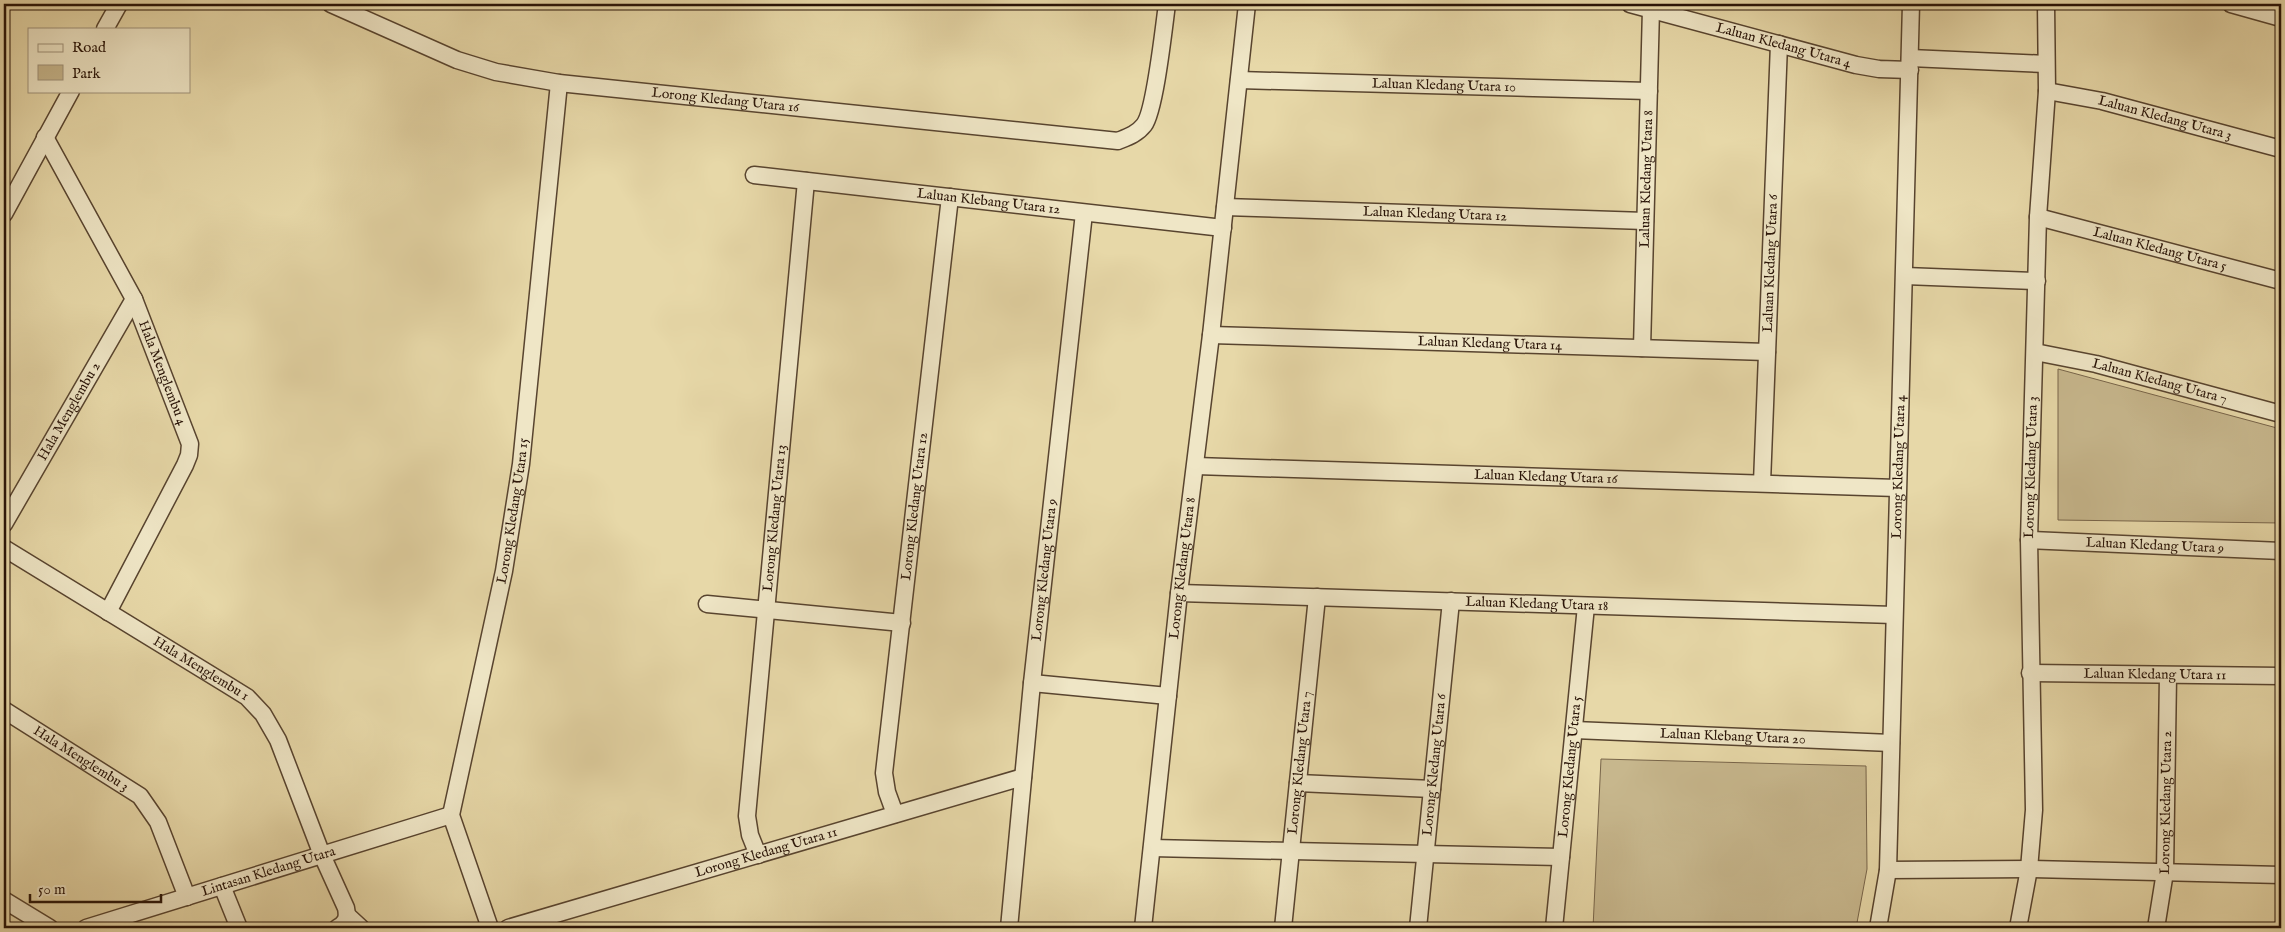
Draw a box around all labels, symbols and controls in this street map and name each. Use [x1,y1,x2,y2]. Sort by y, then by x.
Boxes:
street label: Laluan Kledang Utara 4 [1714,19,1853,72]
legend [28,28,190,92]
text: Road [72,38,107,57]
text: Park [72,64,102,83]
street label: Laluan Kledang Utara 10 [1372,75,1516,96]
street label: Lorong Kledang Utara 16 [651,84,801,117]
street label: Laluan Kledang Utara 3 [2096,91,2234,144]
street label: Laluan Kledang Utara 8 [1636,110,1657,248]
street label: Laluan Klebang Utara 12 [916,184,1062,219]
street label: Laluan Kledang Utara 6 [1759,193,1782,333]
street label: Laluan Kledang Utara 12 [1363,203,1508,225]
street label: Laluan Kledang Utara 5 [2091,223,2229,275]
street label: Hala Menglembu 4 [134,318,191,428]
street label: Laluan Kledang Utara 14 [1417,332,1562,355]
street label: Laluan Kledang Utara 7 [2090,354,2229,408]
street label: Hala Menglembu 2 [33,359,105,464]
street label: Lorong Kledang Utara 4 [1888,395,1910,539]
street label: Lorong Kledang Utara 3 [2020,396,2042,539]
street label: Lorong Kledang Utara 12 [897,431,932,581]
street label: Lorong Kledang Utara 15 [492,437,533,586]
street label: Lorong Kledang Utara 13 [759,444,790,592]
street label: Laluan Kledang Utara 16 [1474,466,1619,488]
street label: Lorong Kledang Utara 8 [1165,496,1200,640]
street label: Lorong Kledang Utara 9 [1028,498,1061,642]
street label: Laluan Kledang Utara 9 [2085,533,2224,558]
street label: Laluan Kledang Utara 18 [1465,593,1609,615]
street label: Hala Menglembu 1 [150,632,252,705]
street label: Laluan Kledang Utara 11 [2084,665,2226,684]
street label: Lorong Kledang Utara 7 [1284,691,1316,835]
street label: Lorong Kledang Utara 6 [1418,692,1451,837]
street label: Lorong Kledang Utara 5 [1554,695,1586,838]
street label: Hala Menglembu 3 [30,722,132,796]
street label: Laluan Klebang Utara 20 [1660,725,1806,748]
street label: Lorong Kledang Utara 2 [2156,730,2176,875]
street label: Lorong Kledang Utara 11 [693,823,839,882]
street label: Lintasan Kledang Utara [199,842,338,901]
scale bar [30,872,161,904]
text: 50 m [38,880,66,899]

